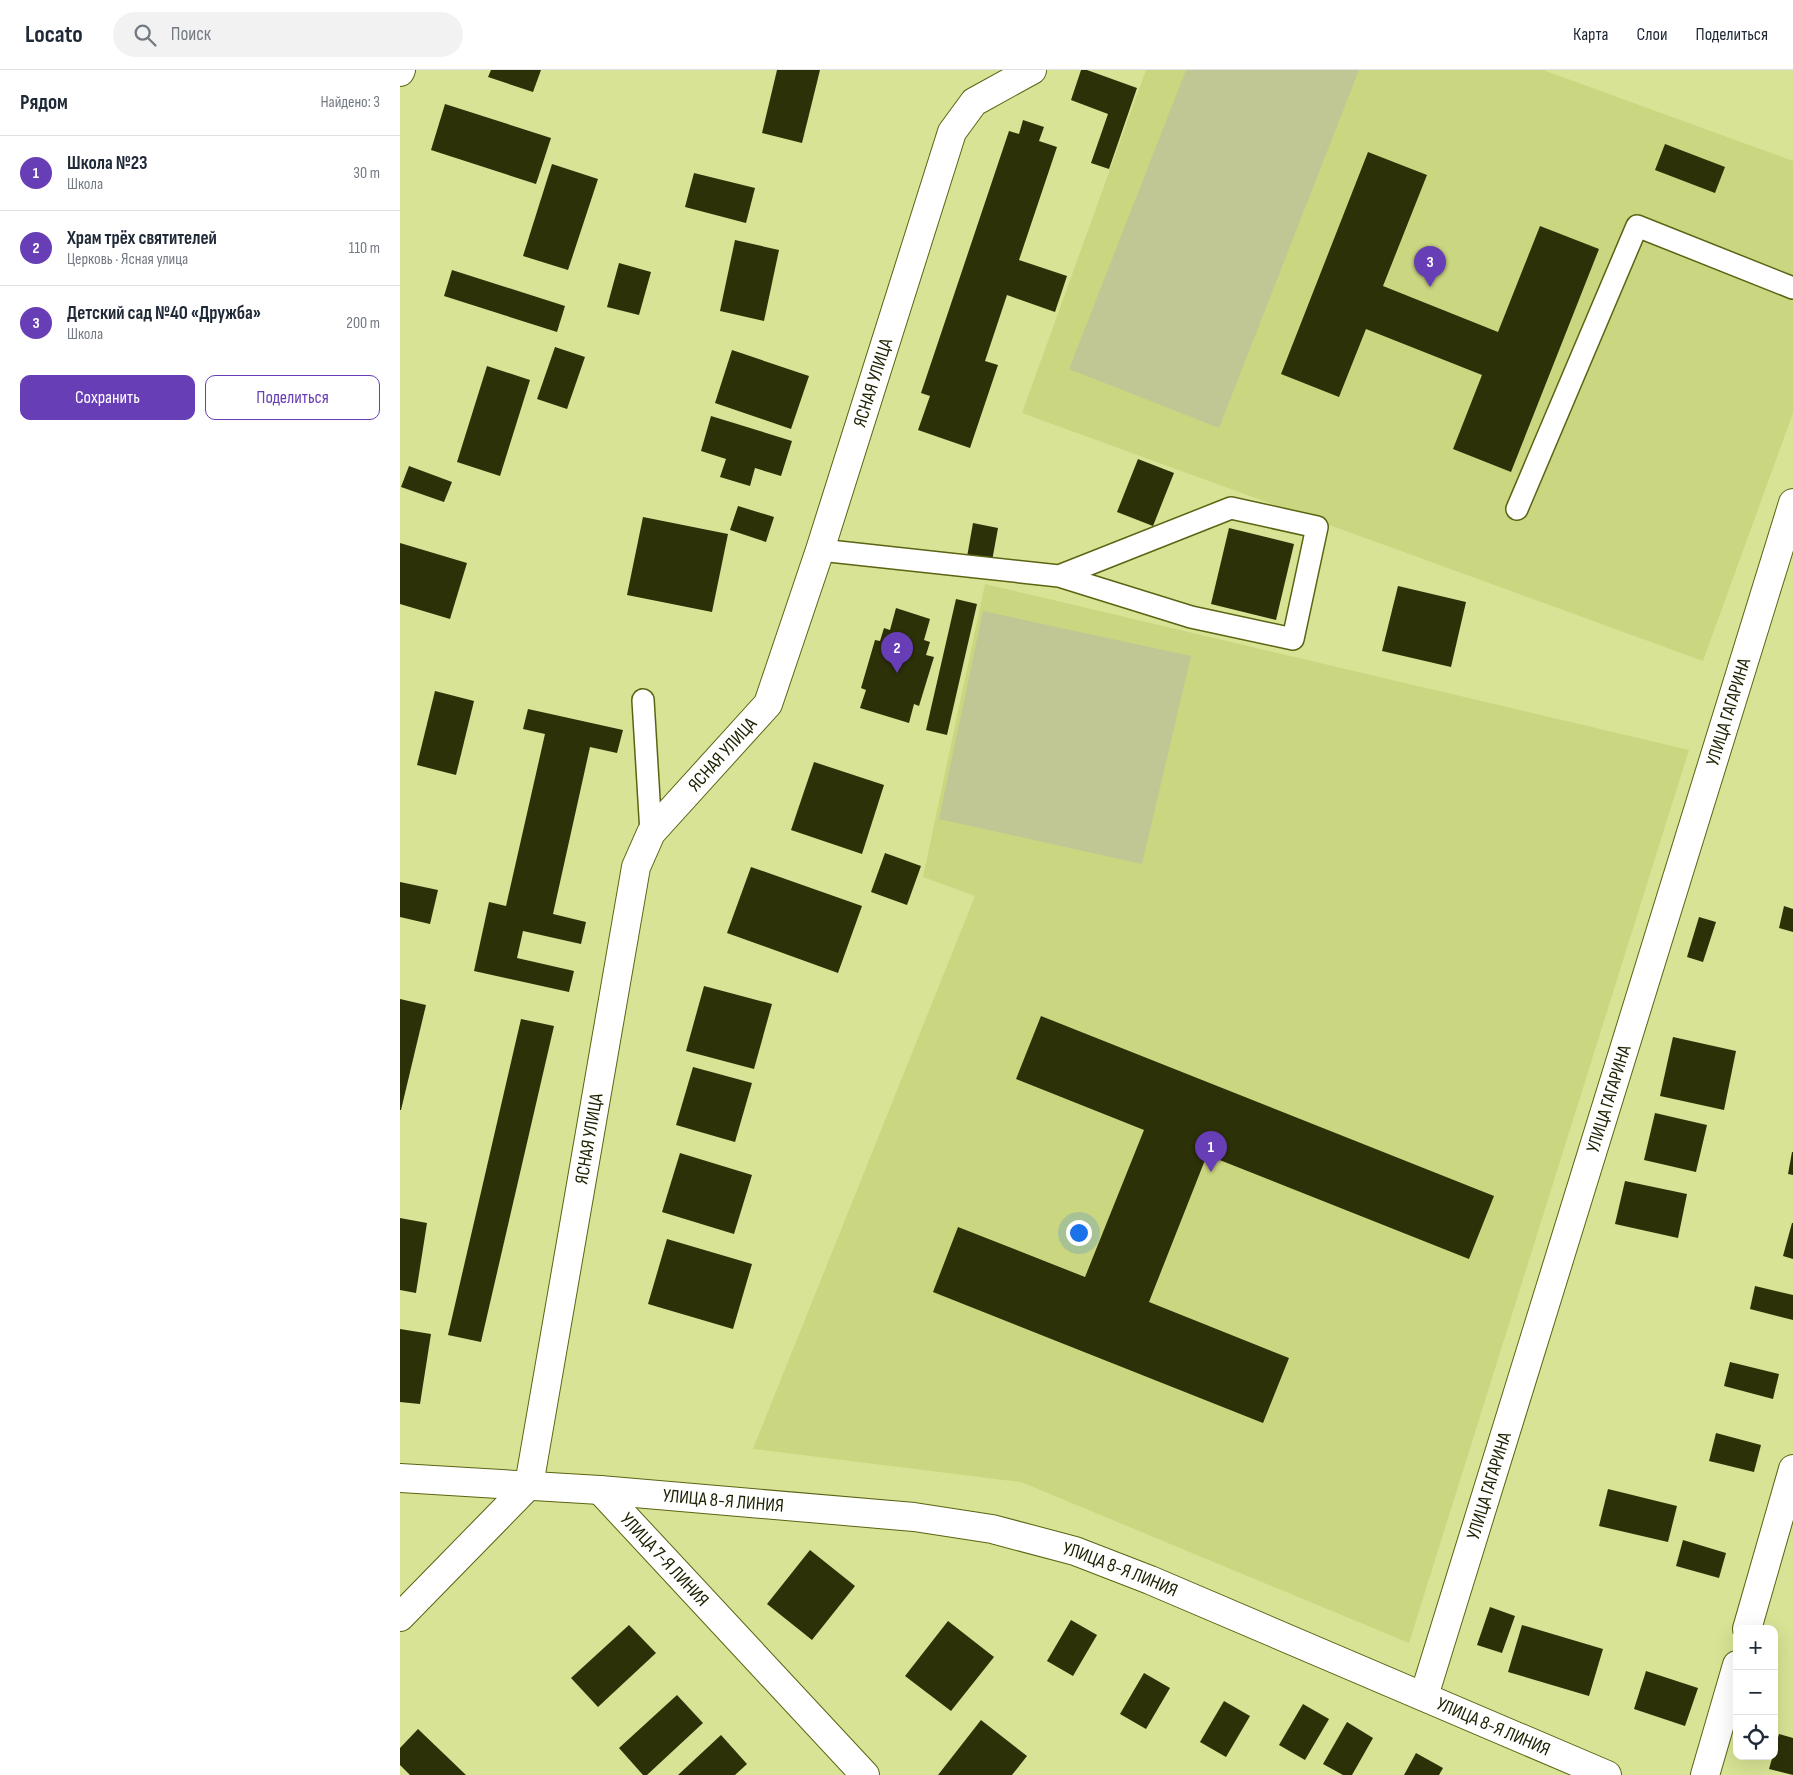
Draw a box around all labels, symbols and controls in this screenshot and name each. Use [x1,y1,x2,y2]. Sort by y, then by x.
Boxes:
search box [113,12,463,57]
text: Locato [25,20,83,49]
icon: search [131,21,159,49]
text: Поиск [171,23,211,46]
text: Карта [1573,24,1609,45]
text: Слои [1637,24,1668,45]
text: Поделиться [1696,24,1768,45]
text: Рядом [20,90,68,115]
text: Найдено: 3 [320,93,380,112]
text: Школа №23 [67,152,148,175]
text: 1 [33,164,39,183]
text: 30 m [353,164,380,183]
text: Школа [67,175,103,194]
text: Храм трёх святителей [67,227,217,250]
text: 2 [32,239,40,258]
text: 110 m [349,239,380,258]
pin: 3 [1414,246,1446,287]
text: Церковь · Ясная улица [67,250,188,269]
text: Детский сад №40 «Дружба» [67,302,261,325]
text: 3 [32,314,40,333]
text: 200 m [346,314,380,333]
text: Школа [67,325,103,344]
street label: ЯСНАЯ УЛИЦА [848,335,898,430]
button: Сохранить [20,375,195,420]
button: Поделиться [205,375,380,420]
pin: 2 [881,632,913,673]
street label: УЛИЦА ГАГАРИНА [1701,655,1756,769]
street label: ЯСНАЯ УЛИЦА [683,712,762,796]
street label: УЛИЦА ГАГАРИНА [1581,1042,1636,1155]
street label: ЯСНАЯ УЛИЦА [570,1091,608,1186]
pin: 1 [1195,1131,1227,1172]
your location [1066,1220,1092,1246]
street label: УЛИЦА ГАГАРИНА [1462,1428,1517,1542]
street label: УЛИЦА 8-Я ЛИНИЯ [662,1484,785,1517]
street label: УЛИЦА 7-Я ЛИНИЯ [615,1508,714,1611]
street label: УЛИЦА 8-Я ЛИНИЯ [1060,1537,1181,1602]
map controls [1733,1625,1778,1760]
button: + [1733,1625,1778,1670]
button: − [1733,1670,1778,1715]
street label: УЛИЦА 8-Я ЛИНИЯ [1433,1692,1554,1761]
button: locate [1733,1715,1778,1760]

